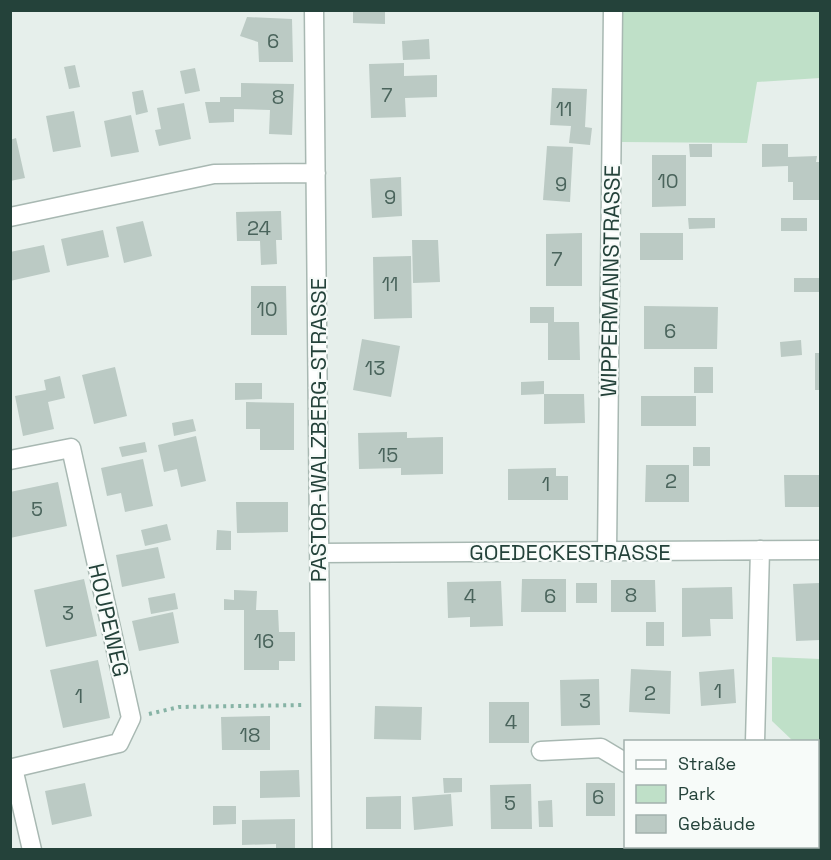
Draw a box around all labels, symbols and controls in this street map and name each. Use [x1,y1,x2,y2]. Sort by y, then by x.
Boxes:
house number: 6 [267,28,279,54]
house number: 7 [381,82,393,108]
house number: 8 [272,84,284,110]
house number: 11 [556,96,572,122]
street label: WIPPERMANNSTRASSE [594,165,626,397]
house number: 10 [657,168,679,194]
house number: 9 [555,171,567,197]
house number: 9 [384,184,396,210]
house number: 24 [247,215,271,241]
house number: 7 [551,246,563,272]
house number: 11 [382,271,398,297]
street label: PASTOR-WALZBERG-STRASSE [304,278,332,582]
house number: 10 [256,296,278,322]
house number: 6 [664,318,676,344]
house number: 13 [365,355,385,381]
house number: 15 [378,442,398,468]
house number: 2 [665,468,677,494]
house number: 1 [542,471,550,497]
house number: 5 [31,496,43,522]
street label: GOEDECKESTRASSE [469,538,671,566]
street label: HOUPEWEG [82,561,136,679]
house number: 8 [625,582,637,608]
house number: 4 [464,583,476,609]
house number: 6 [544,583,556,609]
house number: 3 [62,600,74,626]
house number: 16 [254,628,274,654]
house number: 1 [714,678,722,704]
house number: 2 [644,680,656,706]
house number: 1 [75,683,83,709]
house number: 3 [579,688,591,714]
house number: 4 [505,709,517,735]
house number: 18 [240,722,260,748]
legend [624,740,819,848]
text: Straße [678,752,736,775]
text: Park [678,782,716,805]
house number: 6 [592,784,604,810]
house number: 5 [504,790,516,816]
text: Gebäude [678,812,756,835]

